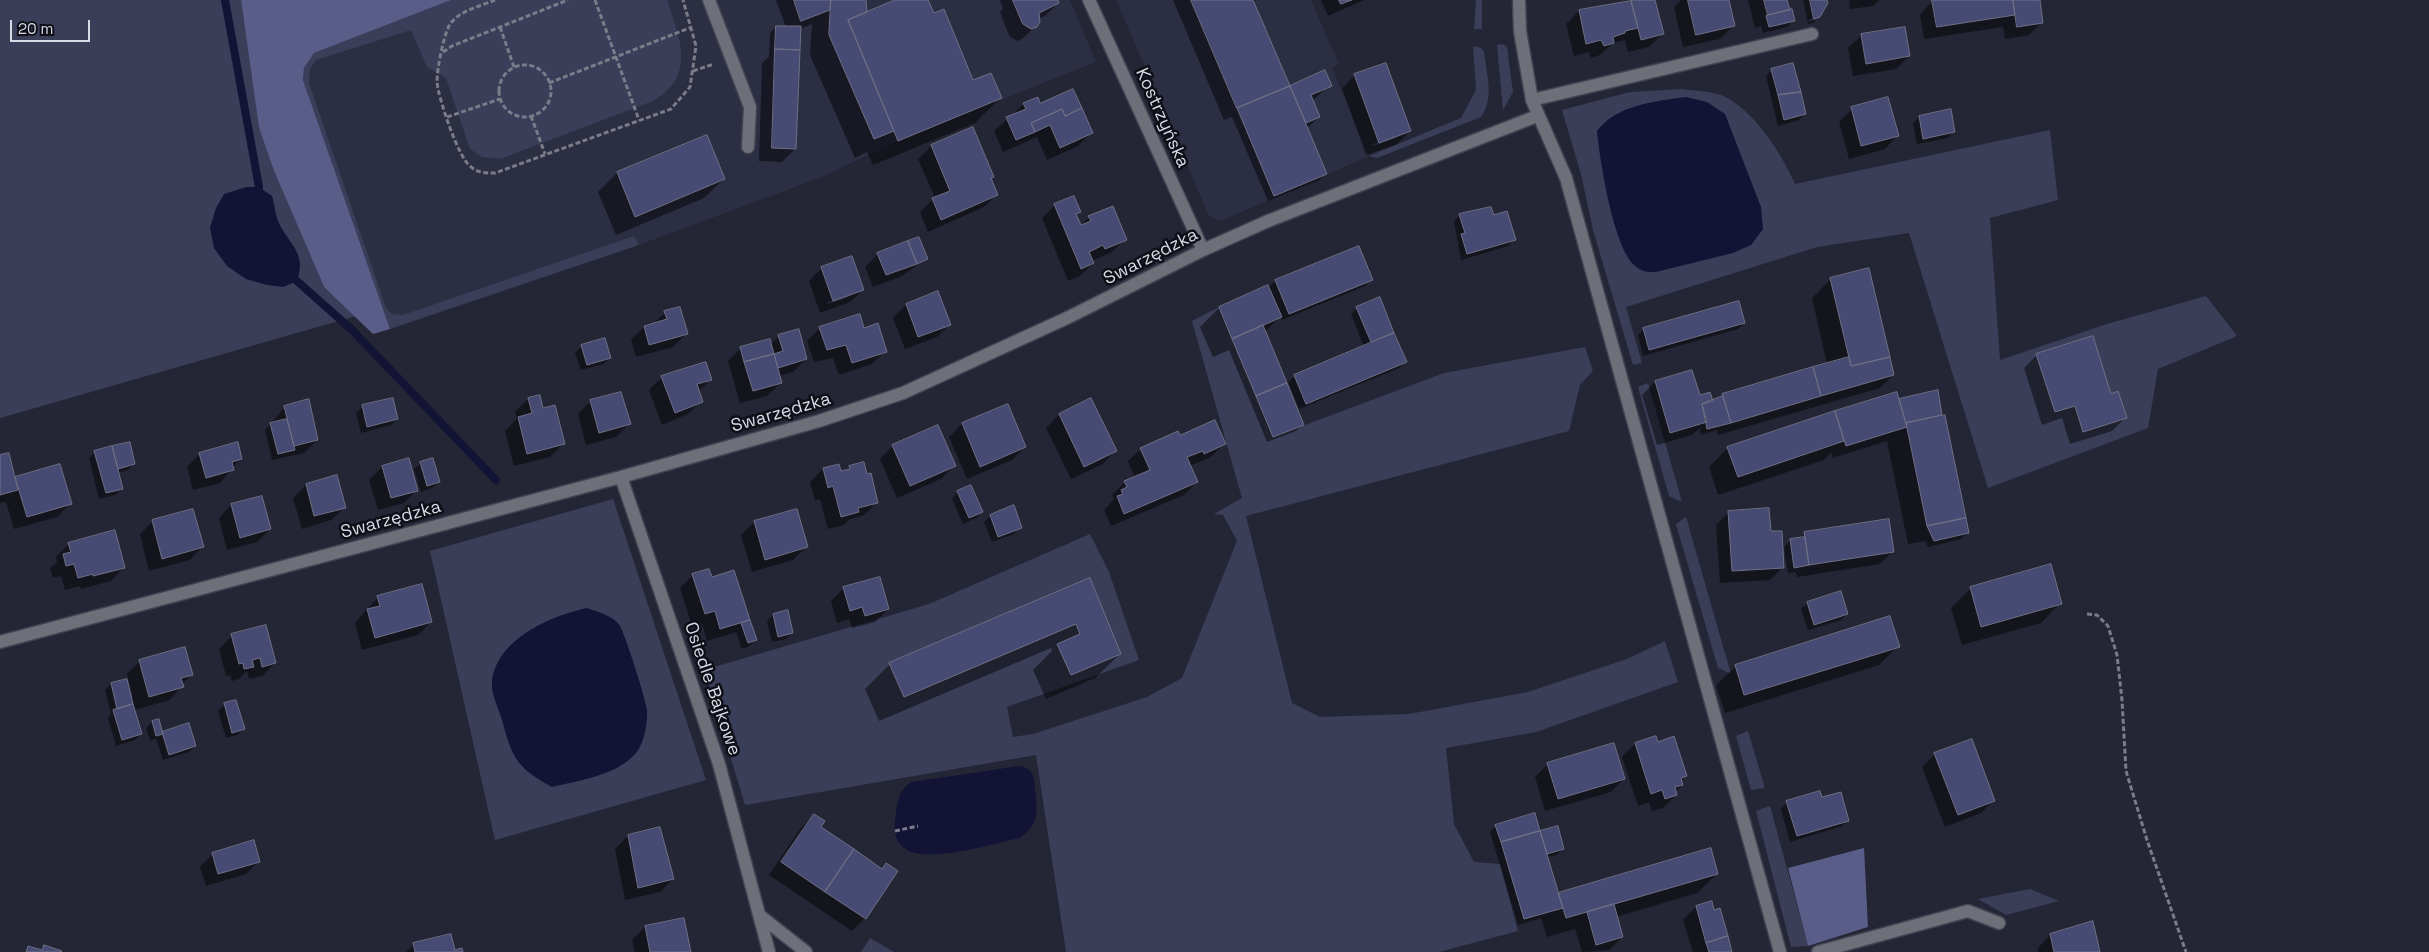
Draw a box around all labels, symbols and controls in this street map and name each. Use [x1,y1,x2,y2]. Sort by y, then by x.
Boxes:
scale bar [12,10,92,42]
text: 20 m [18,19,53,38]
street label: Kostrzyńska [1130,65,1194,171]
street label: Swarzędzka [1100,224,1202,290]
street label: Swarzędzka [729,388,833,438]
street label: Swarzędzka [338,496,444,544]
street label: Osiedle Bajkowe [679,619,745,759]

